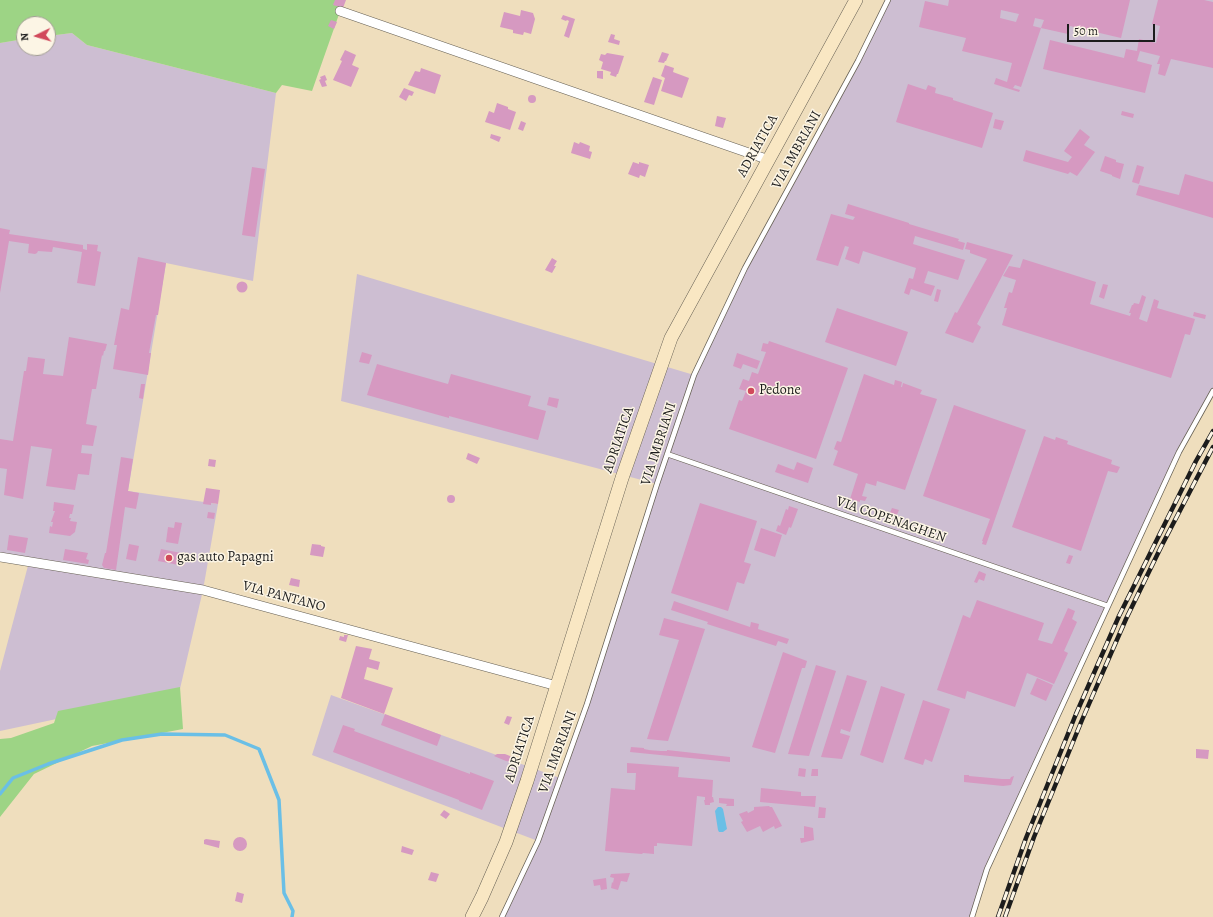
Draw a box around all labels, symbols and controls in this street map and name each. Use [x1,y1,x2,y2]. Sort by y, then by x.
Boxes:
north arrow [16,16,56,56]
scale bar [1069,16,1157,42]
text: 50 m [1074,23,1098,39]
text: N [17,32,32,42]
street label: VIA IMBRIANI [769,108,825,192]
street label: ADRIATICA [734,112,782,180]
place label: Pedone [759,383,801,399]
marker: Pedone [746,386,756,396]
street label: VIA IMBRIANI [638,400,680,488]
street label: ADRIATICA [600,405,638,475]
street label: VIA COPENAGHEN [834,493,948,547]
place label: gas auto Papagni [177,550,274,566]
marker: gas auto Papagni [164,553,174,563]
street label: VIA PANTANO [241,578,327,616]
street label: VIA IMBRIANI [535,709,581,795]
street label: ADRIATICA [501,714,539,784]

